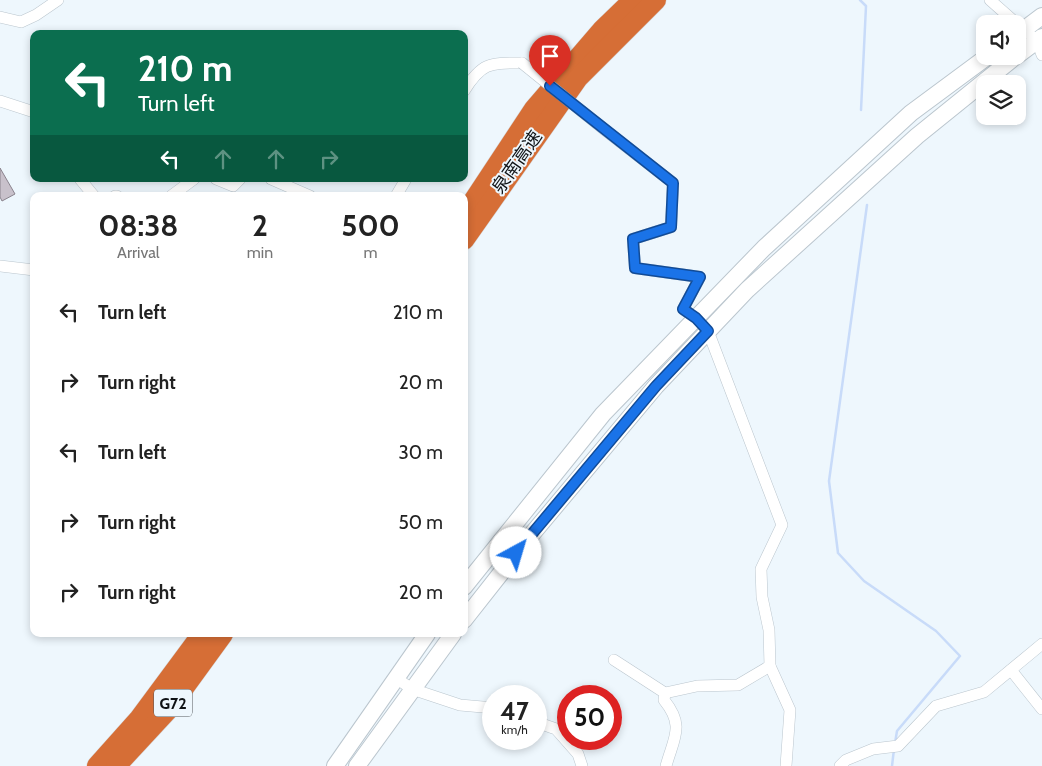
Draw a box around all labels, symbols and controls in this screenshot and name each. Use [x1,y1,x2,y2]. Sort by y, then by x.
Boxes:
map controls [976,15,1026,125]
button: sound [976,15,1026,65]
pin [529,35,571,86]
icon: arrive [536,42,564,70]
text: 210 m [138,47,232,90]
icon: left [55,50,120,115]
button: layers [976,75,1026,125]
text: Turn left [138,90,215,117]
street label: 泉南高速 [487,126,547,198]
icon: left [156,145,184,173]
icon: ahead [209,145,237,173]
icon: ahead [262,145,290,173]
icon: right [315,145,343,173]
text: 08:38 [98,207,178,244]
text: 2 [252,207,268,244]
text: 500 [341,207,400,244]
text: Arrival [117,243,160,262]
text: min [247,243,273,262]
text: m [364,243,378,262]
icon: left [55,298,83,326]
text: Turn left [98,301,166,324]
text: 210 m [393,301,443,324]
icon: right [55,368,83,396]
text: Turn right [98,371,176,394]
text: 20 m [399,371,443,394]
icon: left [55,438,83,466]
text: Turn left [98,441,166,464]
text: 30 m [399,441,443,464]
icon: right [55,508,83,536]
text: Turn right [98,511,176,534]
text: 50 m [399,511,443,534]
position arrow [489,526,541,578]
icon: right [55,578,83,606]
text: Turn right [98,581,176,604]
text: 20 m [399,581,443,604]
speed limit sign: 50 [557,685,622,750]
road number: G72 [154,690,192,716]
text: 47 [500,696,529,726]
text: km/h [501,722,528,737]

